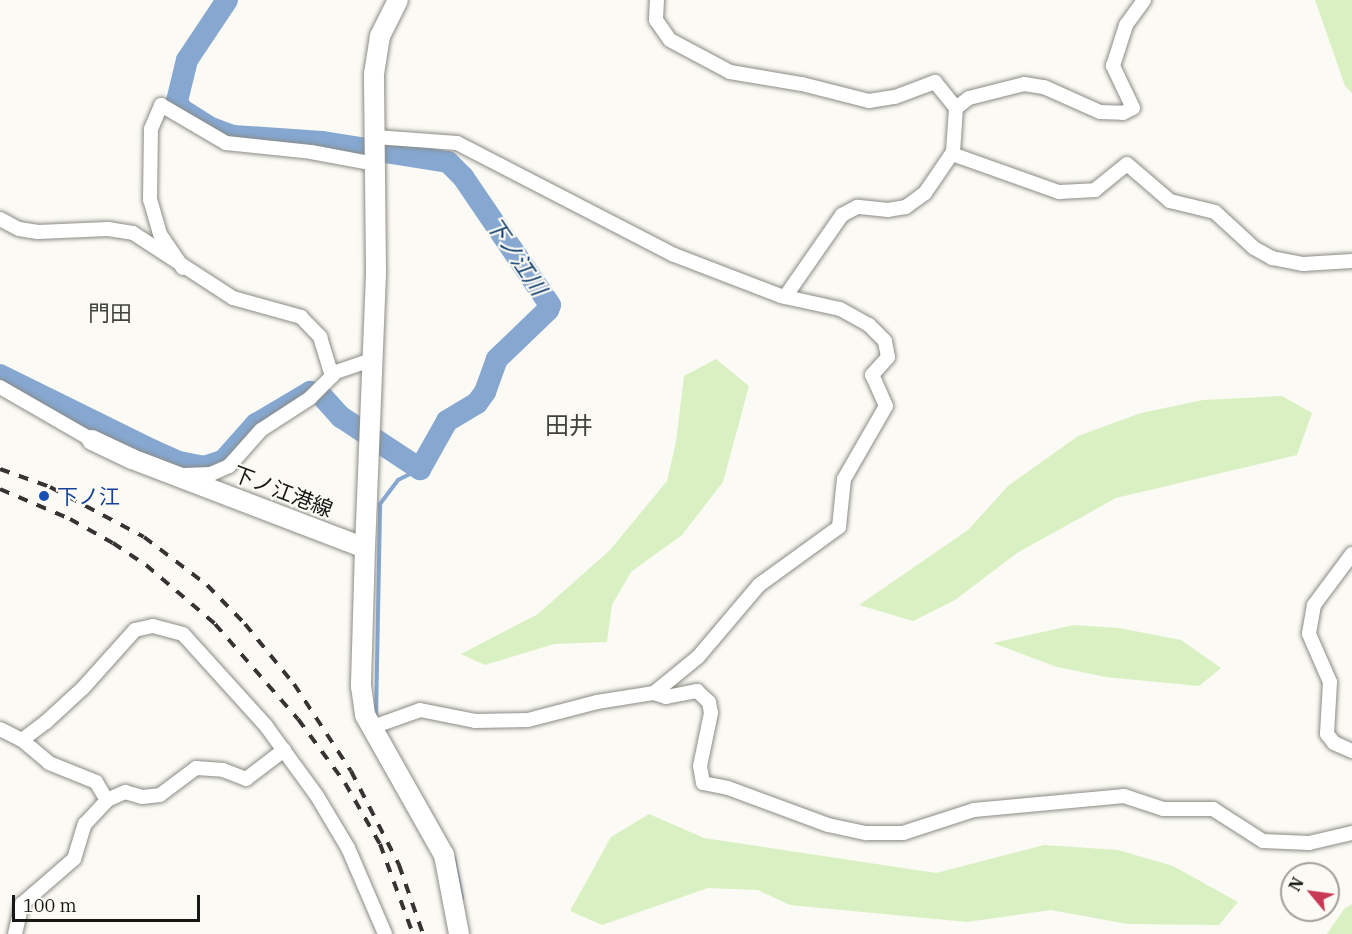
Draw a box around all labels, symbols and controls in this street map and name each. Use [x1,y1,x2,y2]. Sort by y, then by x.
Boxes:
water label: 下ノ江川 [481,212,553,300]
district label: 門田 [88,300,132,326]
district label: 田井 [545,412,593,440]
street label: 下ノ江港線 [229,460,337,522]
place label: 下ノ江 [57,483,120,509]
marker: 下ノ江 [35,487,53,505]
north arrow [1280,862,1340,922]
text: N [1284,874,1308,895]
scale bar [15,883,202,921]
text: 100 m [23,894,77,917]

